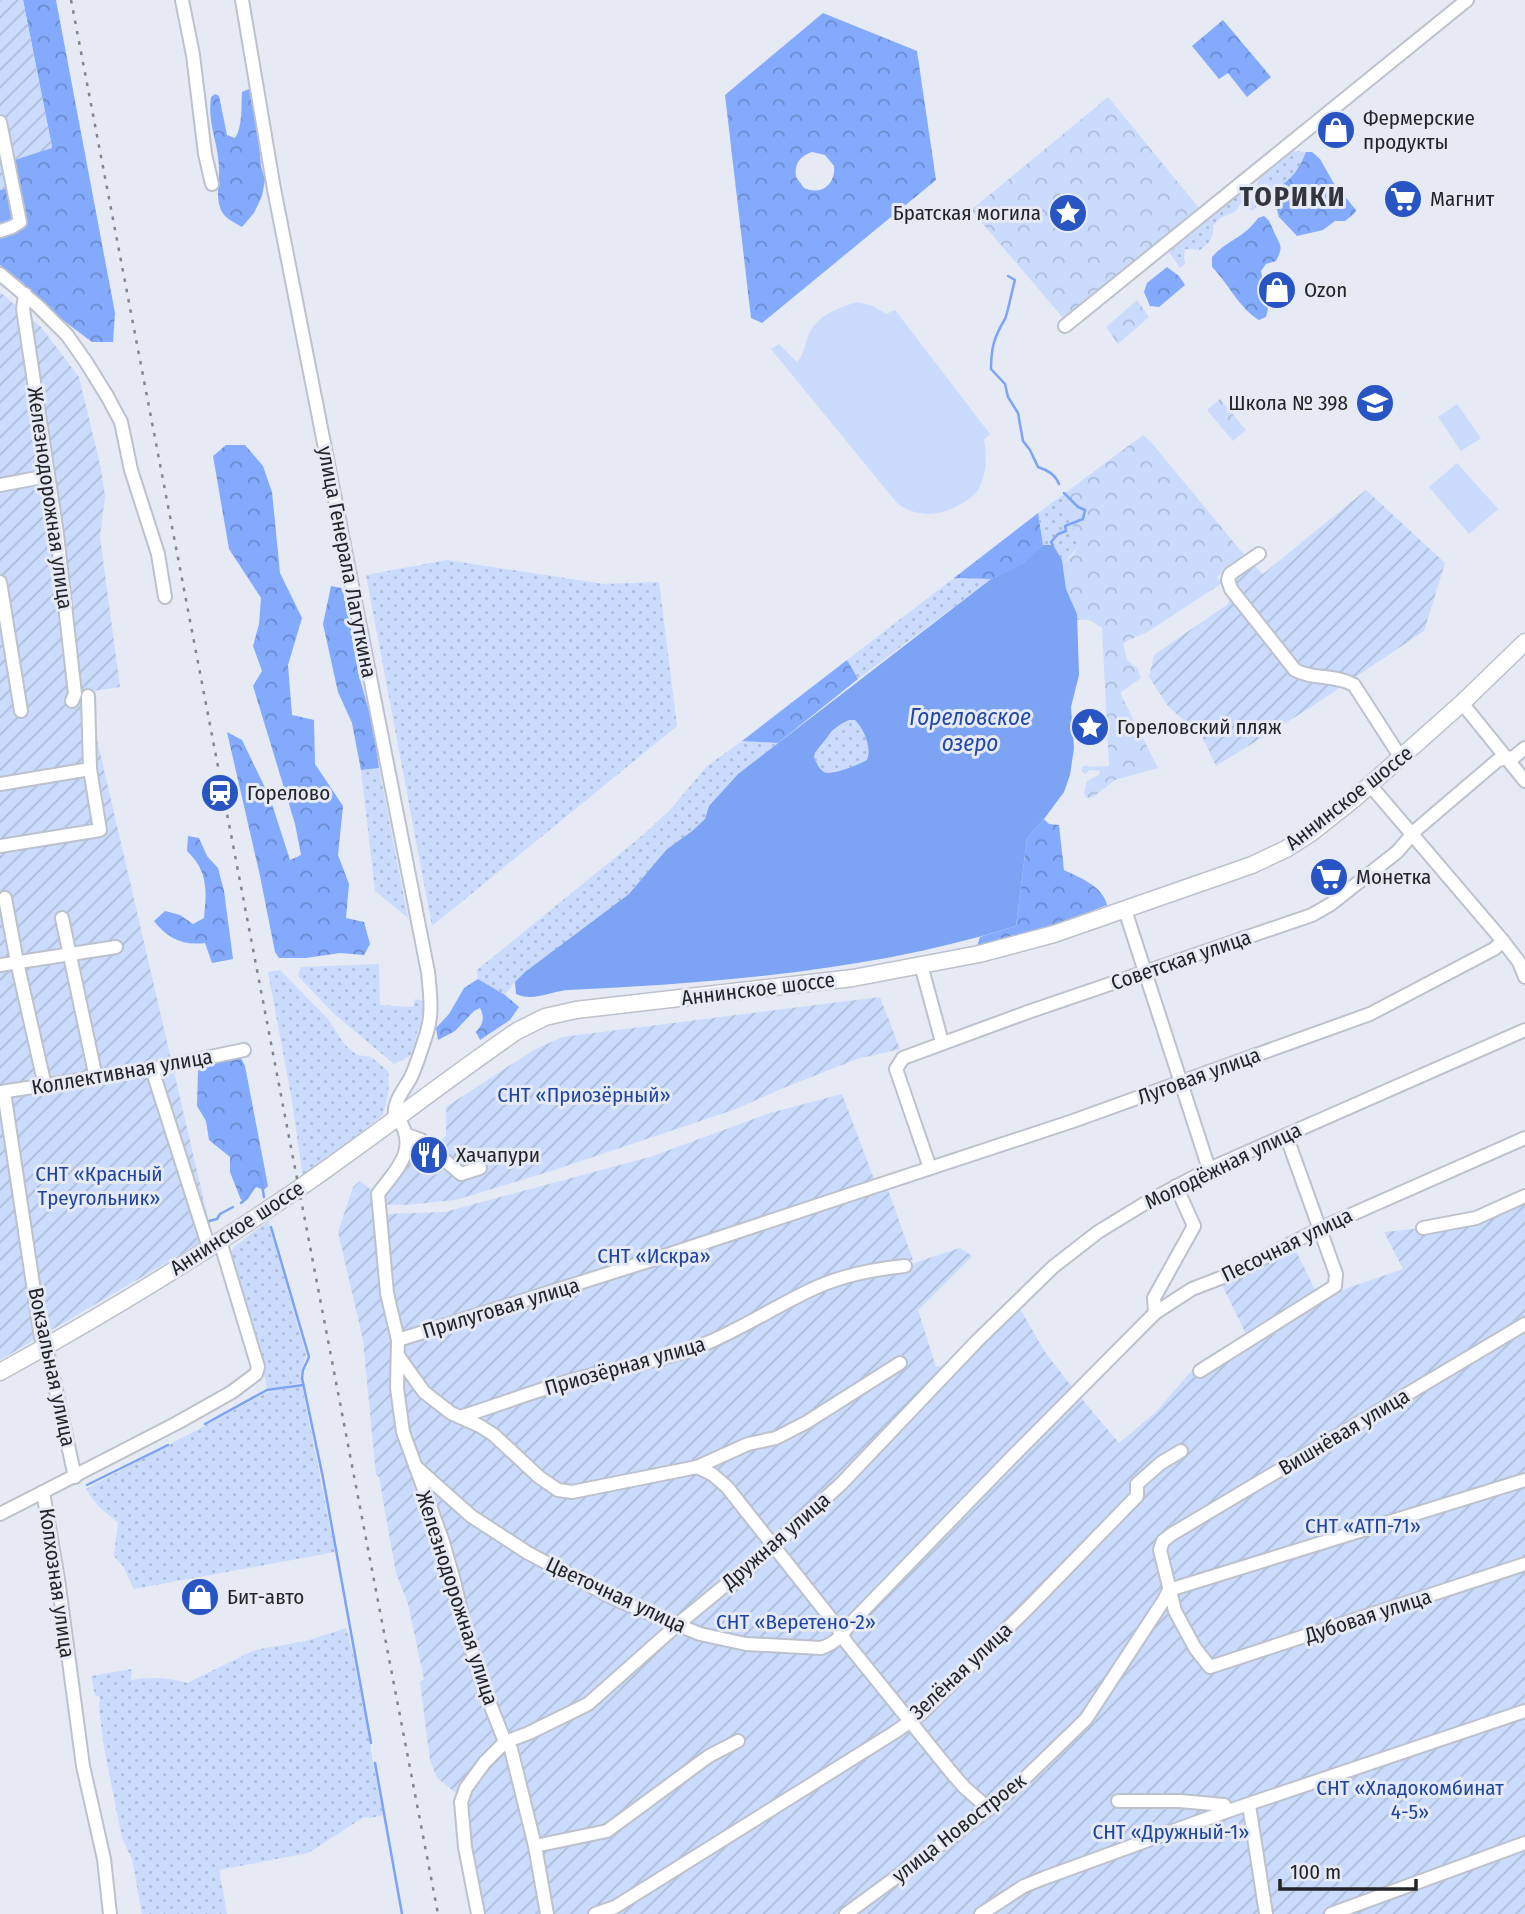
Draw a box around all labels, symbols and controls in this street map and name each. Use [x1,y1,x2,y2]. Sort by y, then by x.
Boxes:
place label: Фермерские продукты [1363,105,1475,155]
shop icon: Фермерские продукты [1315,109,1357,151]
supermarket icon: Магнит [1382,178,1424,220]
district label: ТОРИКИ [1239,180,1347,213]
place label: Магнит [1430,186,1495,212]
place icon: Братская могила [1047,192,1089,234]
place label: Братская могила [893,200,1041,226]
shop icon: Ozon [1256,269,1298,311]
place label: Ozon [1304,277,1347,303]
school or university icon: Школа № 398 [1354,382,1396,424]
street label: Железнодорожная улица [22,385,78,611]
place label: Школа № 398 [1228,390,1348,416]
street label: улица Генерала Лагуткина [312,444,382,680]
water label: Гореловское озеро [909,703,1031,757]
place icon: Гореловский пляж [1069,706,1111,748]
place label: Гореловский пляж [1117,714,1282,740]
street label: Аннинское шоссе [1280,740,1418,856]
station icon: Горелово [199,772,241,814]
place label: Горелово [247,780,330,806]
supermarket icon: Монетка [1308,856,1350,898]
place label: Монетка [1356,864,1431,890]
street label: Советская улица [1108,924,1254,996]
street label: Аннинское шоссе [680,967,836,1011]
street label: Луговая улица [1134,1042,1264,1110]
street label: Коллективная улица [29,1043,215,1101]
park label: СНТ «Приозёрный» [497,1082,671,1108]
street label: Молодёжная улица [1140,1117,1306,1215]
restaurant icon: Хачапури [408,1134,450,1176]
place label: Хачапури [456,1142,540,1168]
park label: СНТ «Красный Треугольник» [35,1161,163,1211]
street label: Аннинское шоссе [165,1175,309,1281]
street label: Песочная улица [1217,1202,1357,1288]
park label: СНТ «Искра» [597,1243,711,1269]
street label: Прилуговая улица [419,1272,583,1344]
street label: Вокзальная улица [22,1285,82,1449]
street label: Приозёрная улица [542,1331,708,1401]
street label: Вишнёвая улица [1274,1383,1414,1481]
street label: Железнодорожная улица [410,1487,504,1709]
street label: Дружная улица [716,1487,835,1596]
street label: Колхозная улица [34,1507,80,1659]
park label: СНТ «АТП-71» [1305,1513,1421,1539]
street label: Цветочная улица [542,1551,690,1639]
shop icon: Бит-авто [179,1576,221,1618]
street label: Дубовая улица [1300,1583,1435,1649]
place label: Бит-авто [227,1584,304,1610]
park label: СНТ «Веретено-2» [716,1609,876,1635]
street label: Зелёная улица [904,1617,1018,1725]
street label: улица Новостроек [887,1768,1031,1888]
park label: СНТ «Хладокомбинат 4-5» [1316,1775,1504,1825]
park label: СНТ «Дружный-1» [1092,1819,1250,1845]
scale bar [1280,1848,1416,1892]
text: 100 m [1290,1859,1341,1885]

